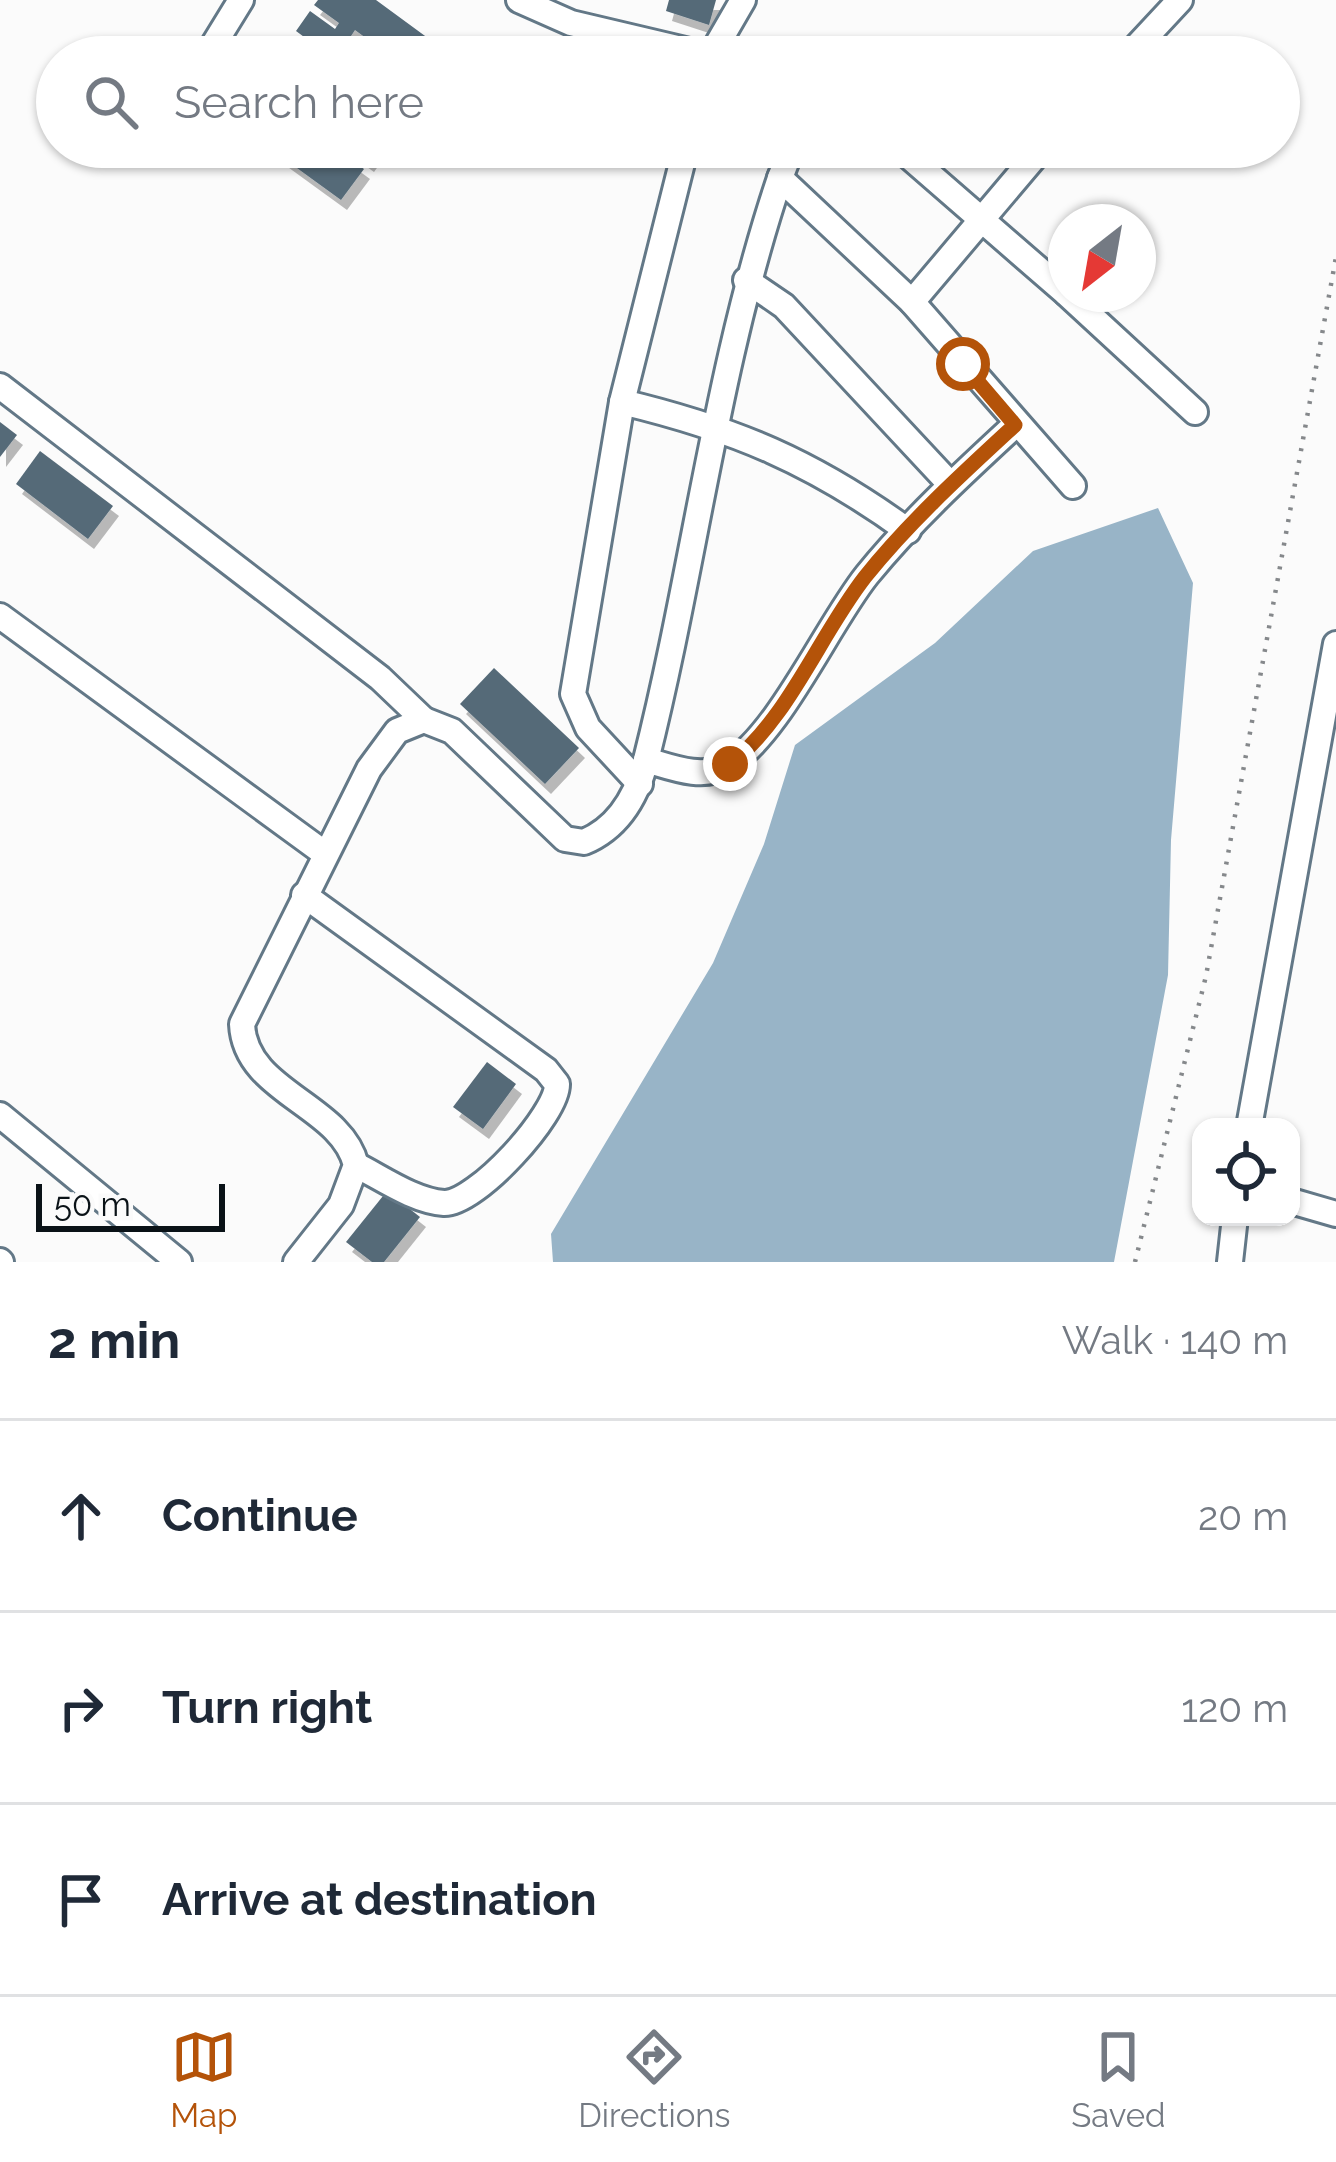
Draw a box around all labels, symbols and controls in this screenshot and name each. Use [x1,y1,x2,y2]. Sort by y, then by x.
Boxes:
search box [36,36,1300,168]
icon: search [78,69,144,135]
text: Search here [174,76,424,129]
north arrow [1048,204,1156,312]
route start [936,337,990,391]
route end [703,737,757,791]
map controls [1192,1118,1300,1226]
button: locate [1192,1118,1300,1226]
scale bar [36,1178,225,1231]
text: 50 m [54,1185,131,1224]
text: 2 min [48,1310,180,1370]
text: Walk · 140 m [1062,1317,1288,1363]
icon: ahead [48,1483,114,1549]
text: Continue [162,1489,358,1542]
text: 20 m [1198,1493,1288,1539]
icon: right [48,1675,114,1741]
text: Turn right [162,1681,372,1734]
text: 120 m [1181,1685,1288,1731]
icon: arrive [48,1867,114,1933]
text: Arrive at destination [162,1873,597,1926]
tab: Map [170,2024,237,2135]
tab: Directions [578,2024,731,2135]
tab: Saved [1071,2024,1166,2135]

